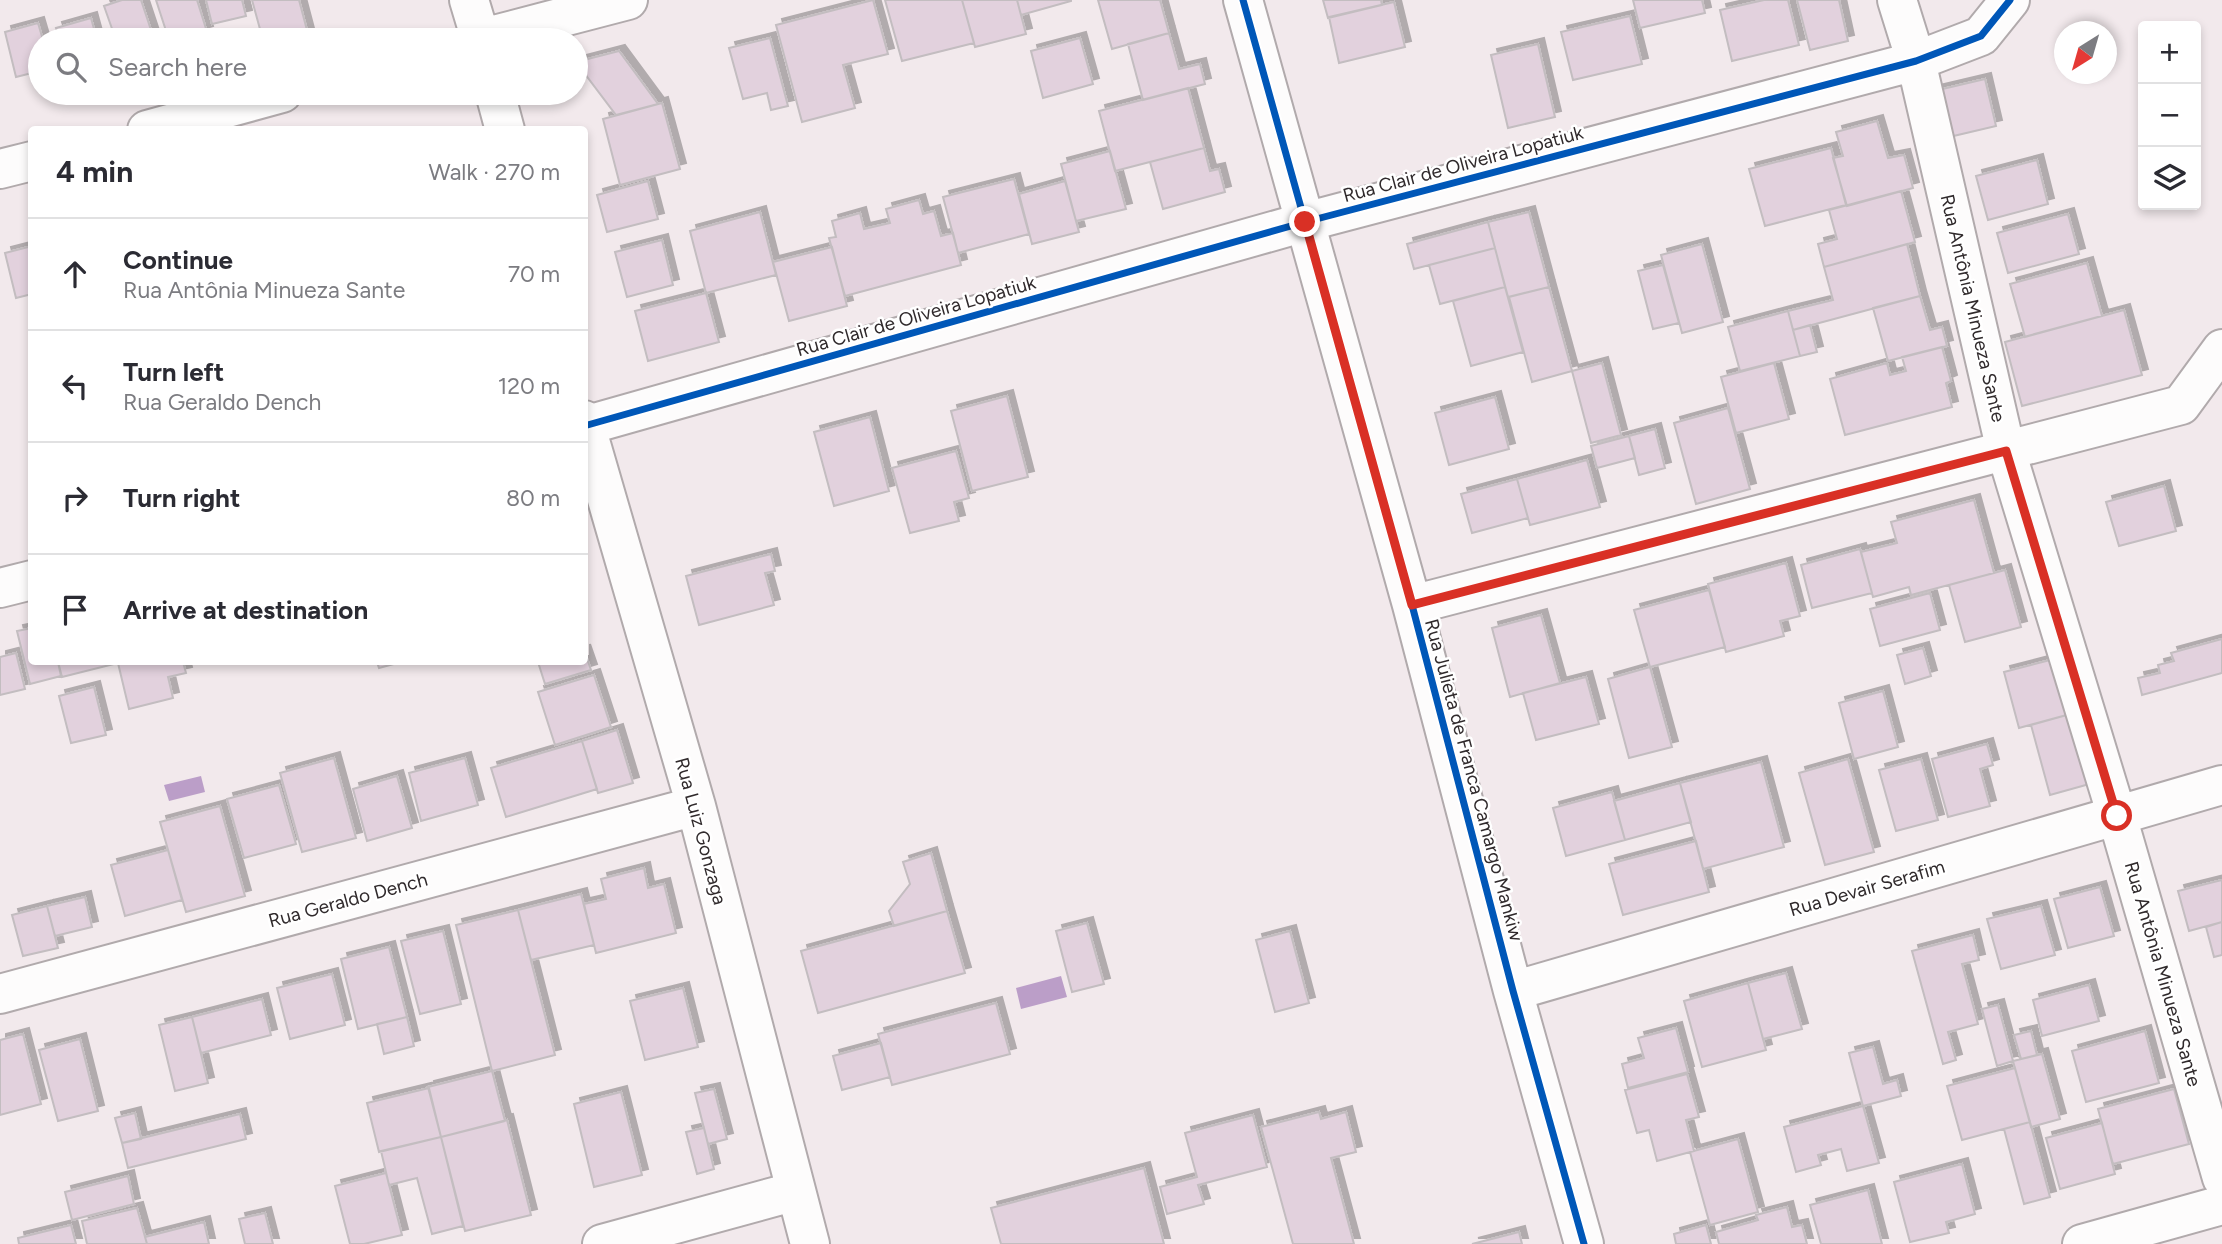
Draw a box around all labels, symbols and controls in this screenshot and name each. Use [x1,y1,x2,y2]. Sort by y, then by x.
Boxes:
north arrow [2054,21,2117,84]
map controls [2138,21,2201,210]
button: + [2138,21,2201,84]
search box [28,28,588,105]
icon: search [52,48,90,86]
text: Search here [108,51,247,83]
button: − [2138,84,2201,147]
street label: Rua Clair de Oliveira Lopatiuk [1340,121,1586,207]
button: layers [2138,147,2201,210]
text: 4 min [56,153,133,190]
text: Walk · 270 m [429,158,560,186]
street label: Rua Antônia Minueza Sante [1936,192,2010,424]
route end [1289,206,1320,237]
text: Continue [123,244,233,276]
icon: ahead [56,255,94,293]
text: 70 m [508,260,560,288]
street label: Rua Clair de Oliveira Lopatiuk [794,271,1039,361]
text: Rua Antônia Minueza Sante [123,276,405,304]
text: Turn left [123,356,224,388]
icon: left [56,367,94,405]
text: 120 m [498,372,560,400]
text: Rua Geraldo Dench [123,388,321,416]
icon: right [56,479,94,517]
text: Turn right [123,482,240,514]
text: 80 m [506,484,560,512]
icon: arrive [56,591,94,629]
text: Arrive at destination [123,594,368,626]
street label: Rua Julieta de Franca Camargo Mankiw [1420,616,1528,944]
street label: Rua Luiz Gonzaga [670,755,732,907]
route start [2101,800,2132,831]
street label: Rua Devair Serafim [1787,855,1947,921]
street label: Rua Antônia Minueza Sante [2120,859,2206,1089]
street label: Rua Geraldo Dench [266,868,430,932]

